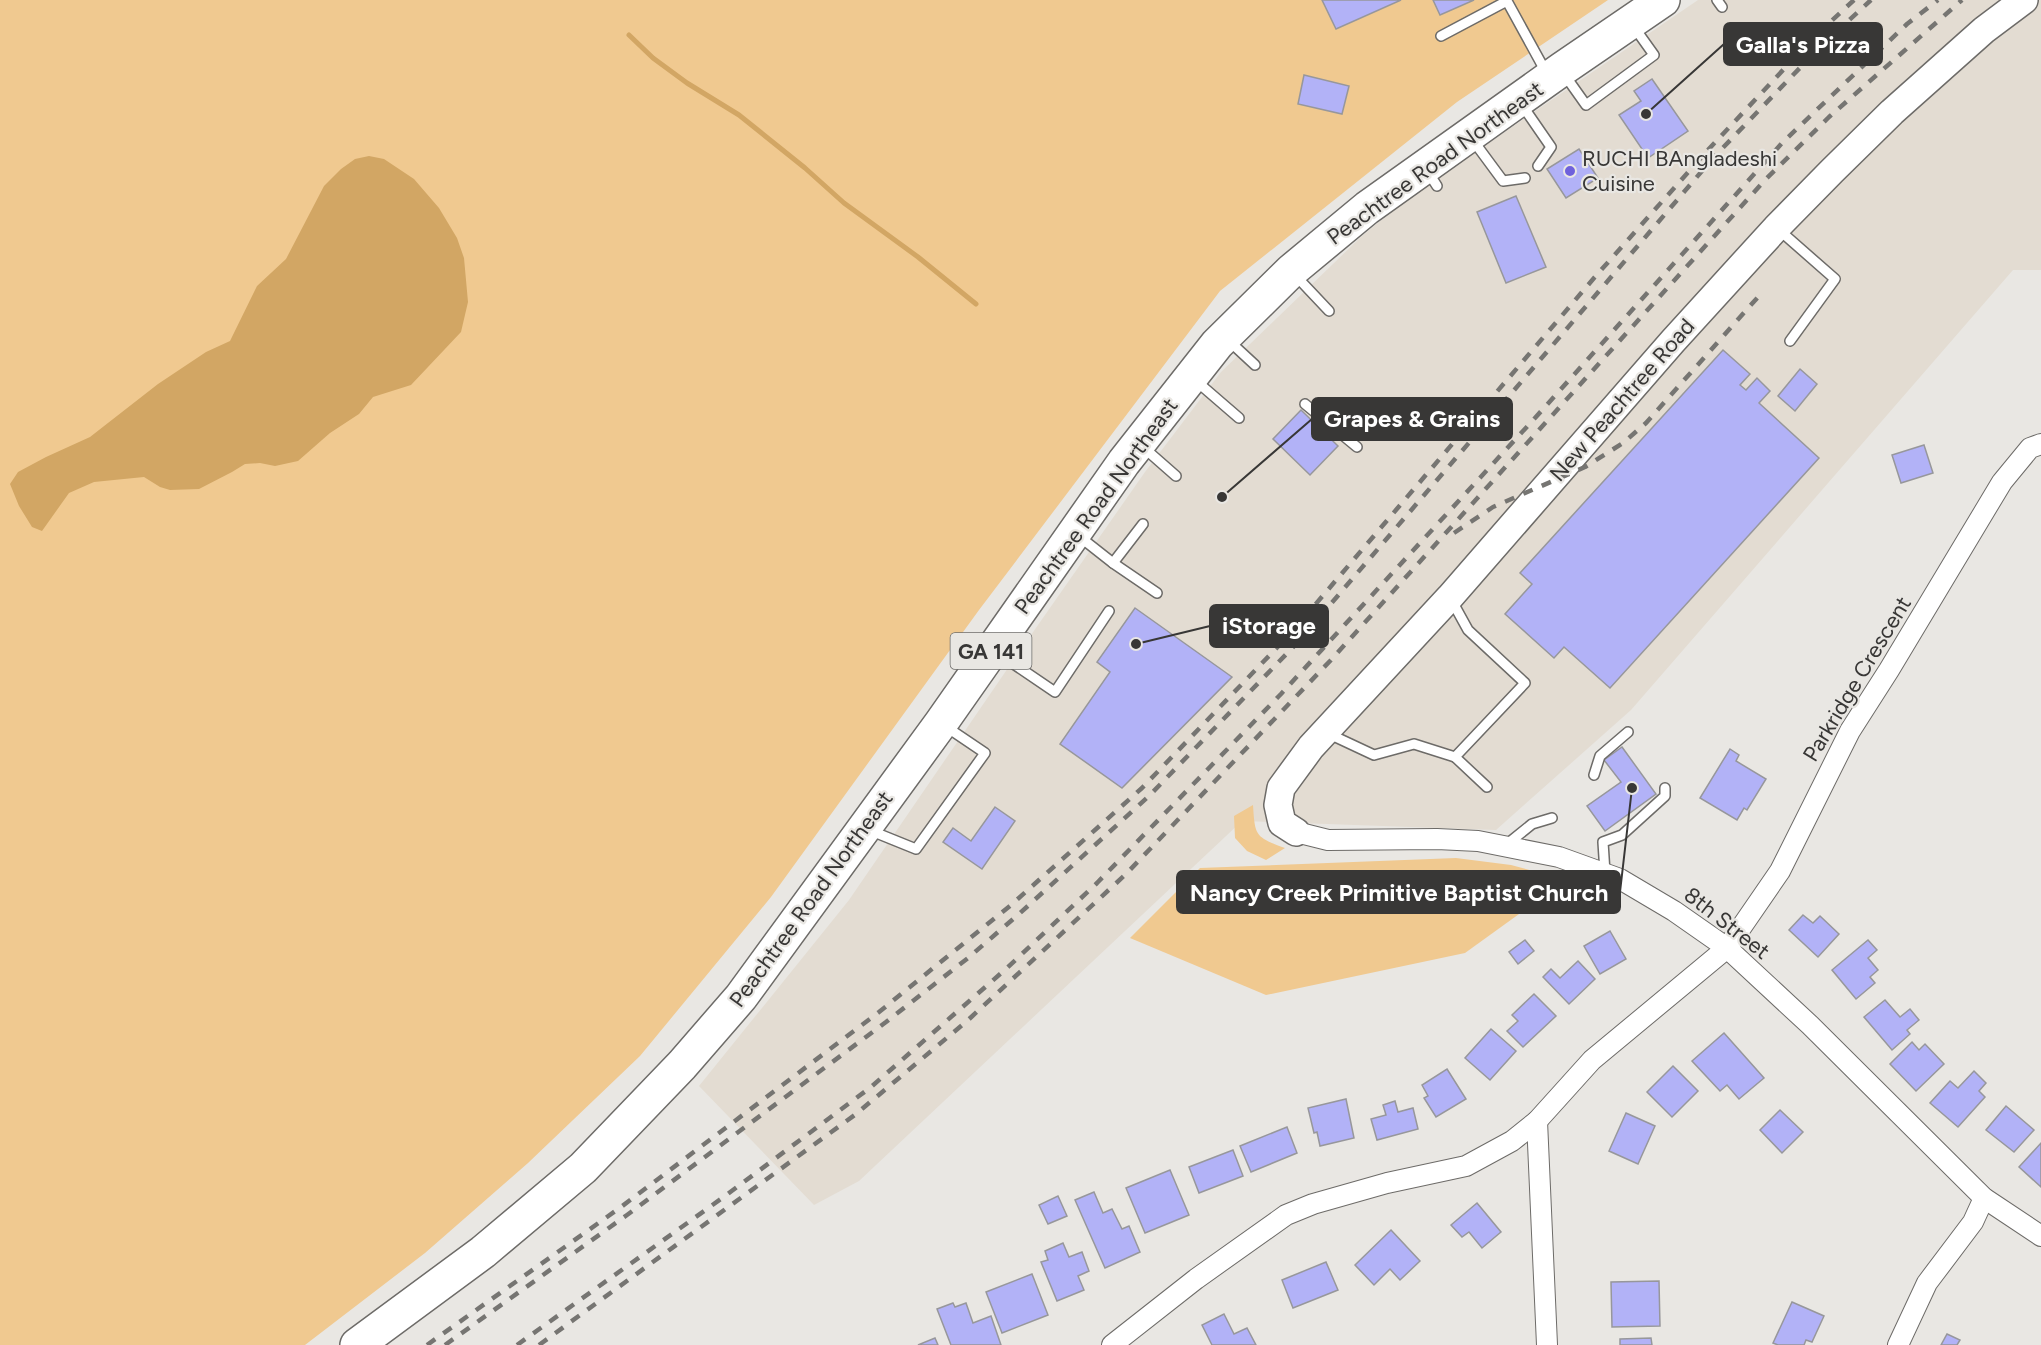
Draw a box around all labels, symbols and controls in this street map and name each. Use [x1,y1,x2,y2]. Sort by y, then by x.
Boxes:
callout: Galla's Pizza [1724,23,1882,65]
text: Galla's Pizza [1736,30,1870,59]
street label: Peachtree Road Northeast [1322,75,1548,251]
place label: RUCHI BAngladeshi Cuisine [1582,145,1777,197]
marker: RUCHI BAngladeshi Cuisine [1563,164,1577,178]
street label: New Peachtree Road [1544,313,1700,487]
street label: Peachtree Road Northeast [1008,393,1184,619]
callout: Grapes & Grains [1312,398,1512,440]
text: Grapes & Grains [1324,404,1500,433]
street label: Parkridge Crescent [1797,592,1917,766]
callout: iStorage [1210,605,1328,647]
text: iStorage [1222,611,1316,640]
road number: GA 141 [950,633,1032,669]
street label: Peachtree Road Northeast [723,786,899,1012]
callout: Nancy Creek Primitive Baptist Church [1177,871,1620,913]
text: Nancy Creek Primitive Baptist Church [1190,878,1608,907]
street label: 8th Street [1679,881,1775,965]

